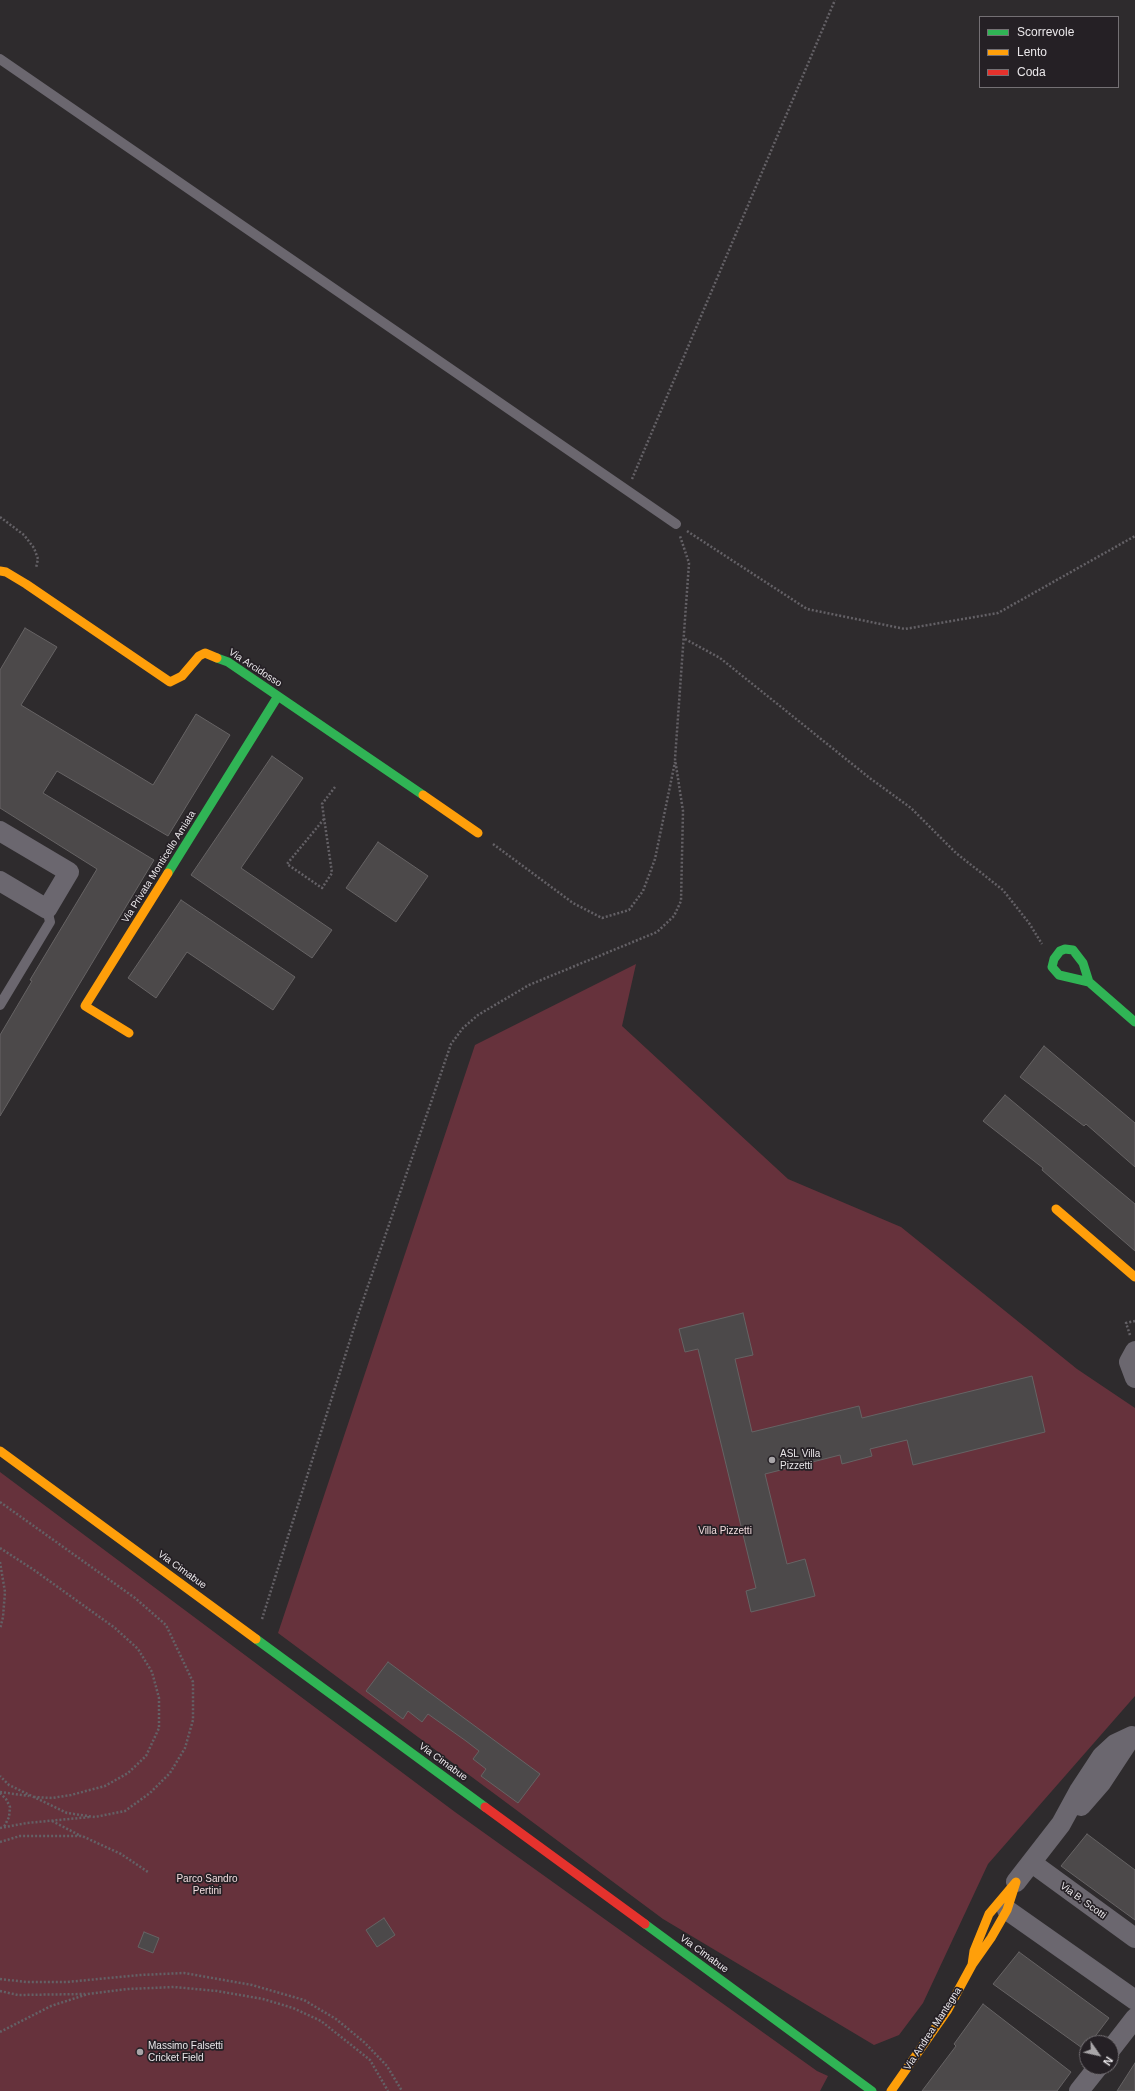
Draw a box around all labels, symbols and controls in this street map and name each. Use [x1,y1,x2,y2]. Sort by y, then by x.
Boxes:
legend [979,16,1119,88]
text: Scorrevole [1017,25,1074,39]
text: Lento [1017,45,1047,59]
text: Coda [1017,65,1046,79]
street label: Via Arcidosso [226,646,284,690]
street label: Via Privata Monticello Amiata [120,809,198,925]
place label: ASL Villa Pizzetti [780,1448,820,1472]
marker: ASL Villa Pizzetti [767,1455,777,1465]
park label: Villa Pizzetti [698,1525,752,1537]
street label: Via Cimabue [155,1548,209,1592]
street label: Via Cimabue [416,1740,470,1784]
park label: Parco Sandro Pertini [176,1873,238,1896]
street label: Via B. Scotti [1058,1880,1108,1922]
street label: Via Cimabue [677,1932,731,1976]
street label: Via Andrea Mantegna [902,1985,964,2073]
north arrow [1079,2035,1119,2075]
place label: Massimo Falsetti Cricket Field [148,2040,223,2064]
marker: Massimo Falsetti Cricket Field [135,2047,145,2057]
text: N [1101,2054,1115,2068]

